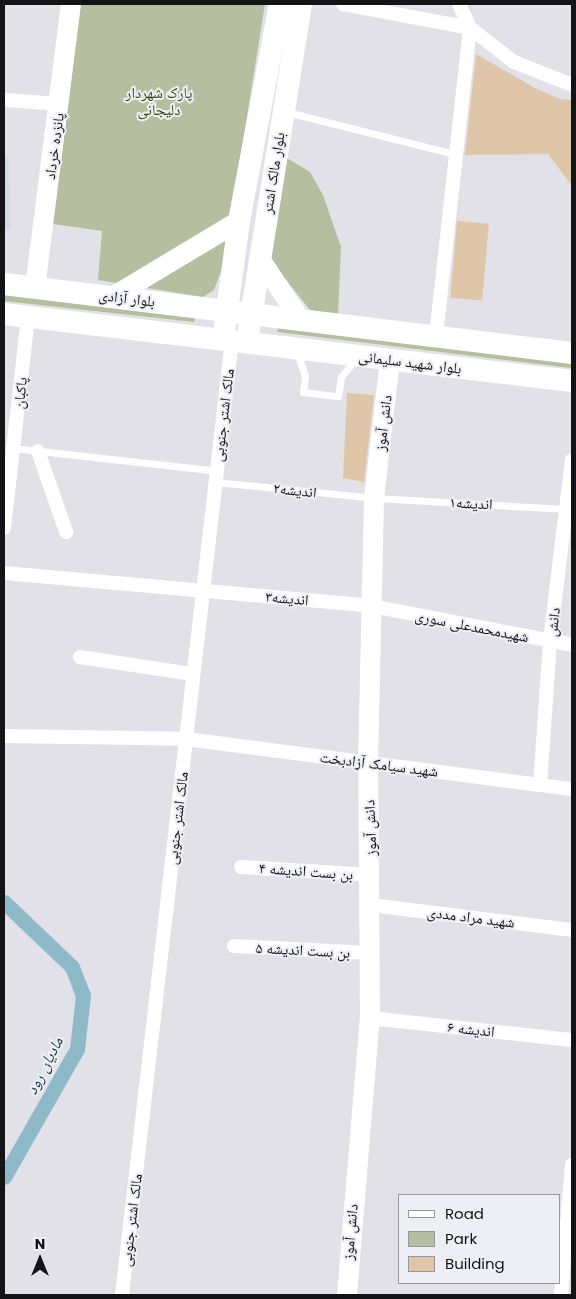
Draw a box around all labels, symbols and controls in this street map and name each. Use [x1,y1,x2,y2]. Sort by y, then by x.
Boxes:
park label: پارک شهردار دلیجانی [126,83,192,118]
street label: پانزده خرداد [40,112,68,180]
street label: بلوار مالک اشتر [258,131,288,215]
street label: بلوار آزادی [98,286,156,310]
street label: بلوار شهید سلیمانی [357,347,463,377]
street label: مالک اشتر جنوبی [208,367,238,463]
street label: پاکبان [9,376,31,410]
street label: دانش آموز [371,394,395,452]
street label: اندیشه۲ [272,479,318,501]
street label: اندیشه۱ [449,493,493,513]
street label: اندیشه۳ [265,587,309,609]
street label: شهیدمحمدعلی سوری [413,606,531,646]
street label: دانش [542,606,564,638]
street label: شهید سیامک آزادبخت [319,748,439,780]
street label: مالک اشتر جنوبی [162,770,192,866]
street label: دانش آموز [360,800,380,856]
street label: بن بست اندیشه ۴ [258,859,354,883]
street label: شهید مراد مددی [426,903,516,931]
street label: بن بست اندیشه ۵ [255,939,351,961]
street label: اندیشه ۶ [446,1018,496,1040]
water label: مادیان رود [22,1034,68,1098]
street label: مالک اشتر جنوبی [116,1172,146,1268]
legend [398,1194,561,1284]
street label: دانش آموز [339,1203,361,1261]
text: Road [445,1203,484,1224]
text: Park [445,1228,477,1249]
north arrow [15,1234,65,1284]
text: N [35,1234,45,1254]
text: Building [445,1253,505,1274]

